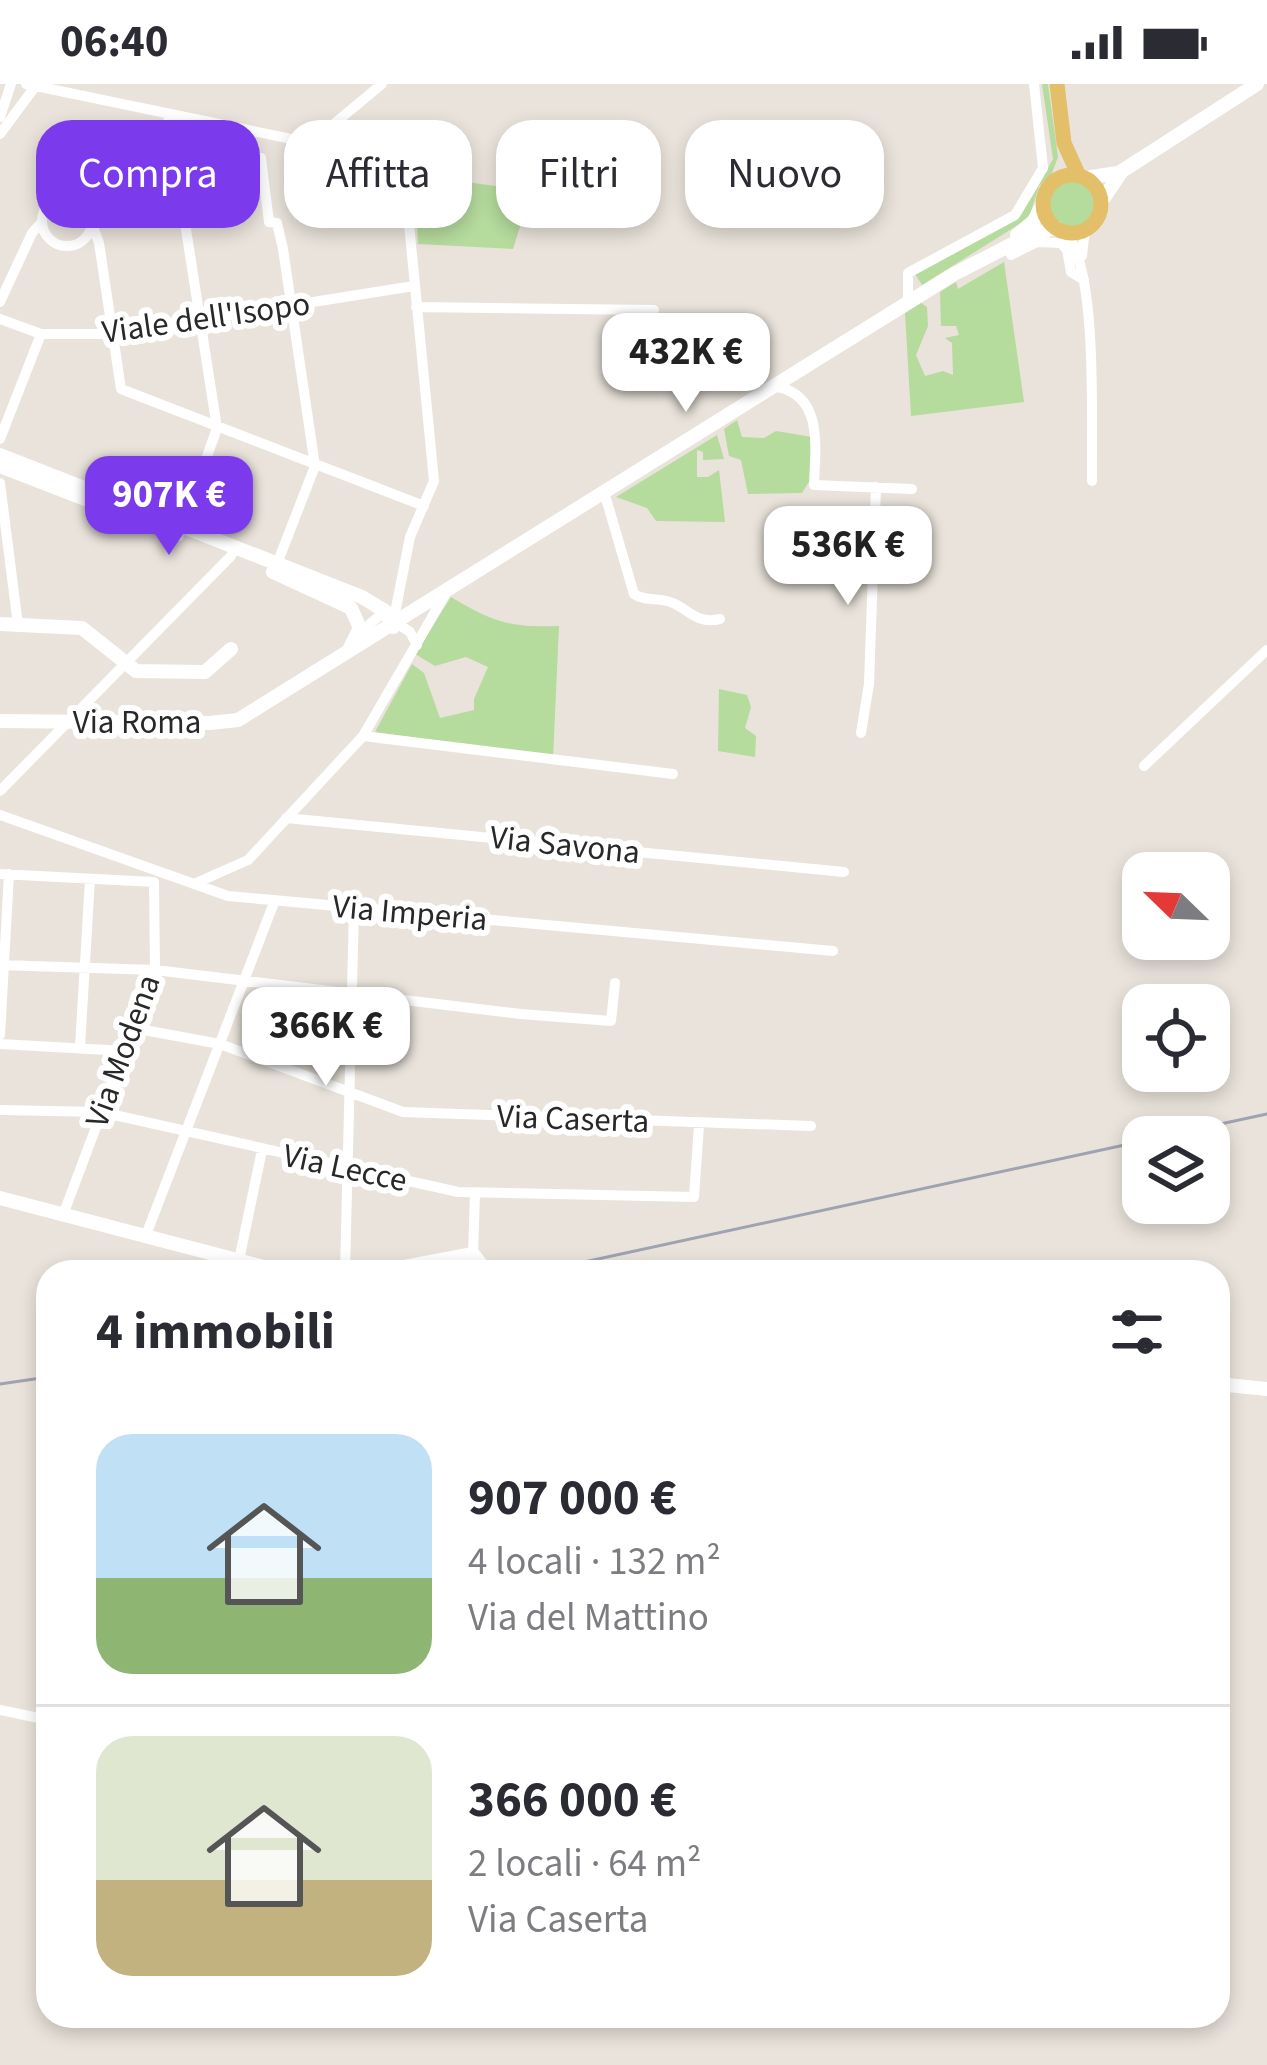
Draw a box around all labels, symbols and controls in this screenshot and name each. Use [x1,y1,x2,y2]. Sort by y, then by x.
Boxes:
text: 06:40 [60,10,169,74]
chip: Compra [36,120,260,228]
chip: Affitta [284,120,472,228]
chip: Filtri [496,120,661,228]
chip: Nuovo [685,120,884,228]
street label: Viale dell'Isopo [99,280,313,356]
pin: 432K € [588,313,784,415]
text: 432K € [629,324,743,380]
pin: 907K € [71,456,267,558]
text: 907K € [112,467,226,523]
pin: 536K € [750,506,946,608]
text: 536K € [791,517,905,573]
street label: Via Roma [73,699,201,746]
street label: Via Savona [488,814,642,876]
north arrow [1122,852,1230,960]
map controls [1122,852,1230,1224]
street label: Via Imperia [331,883,489,943]
street label: Via Modena [74,968,172,1134]
button: locate [1122,984,1230,1092]
pin: 366K € [228,987,424,1089]
text: 366K € [269,998,383,1054]
street label: Via Caserta [496,1093,650,1145]
button: layers [1122,1116,1230,1224]
street label: Via Lecce [279,1132,411,1204]
text: 4 immobili [96,1296,335,1368]
icon: filters [1104,1299,1170,1365]
text: 907 000 € [468,1462,677,1534]
icon: home [192,1482,336,1626]
text: 4 locali · 132 m² [468,1534,721,1590]
text: Via del Mattino [468,1590,709,1646]
text: 366 000 € [468,1764,677,1836]
icon: home [192,1784,336,1928]
text: 2 locali · 64 m² [468,1836,701,1892]
text: Via Caserta [468,1892,648,1948]

